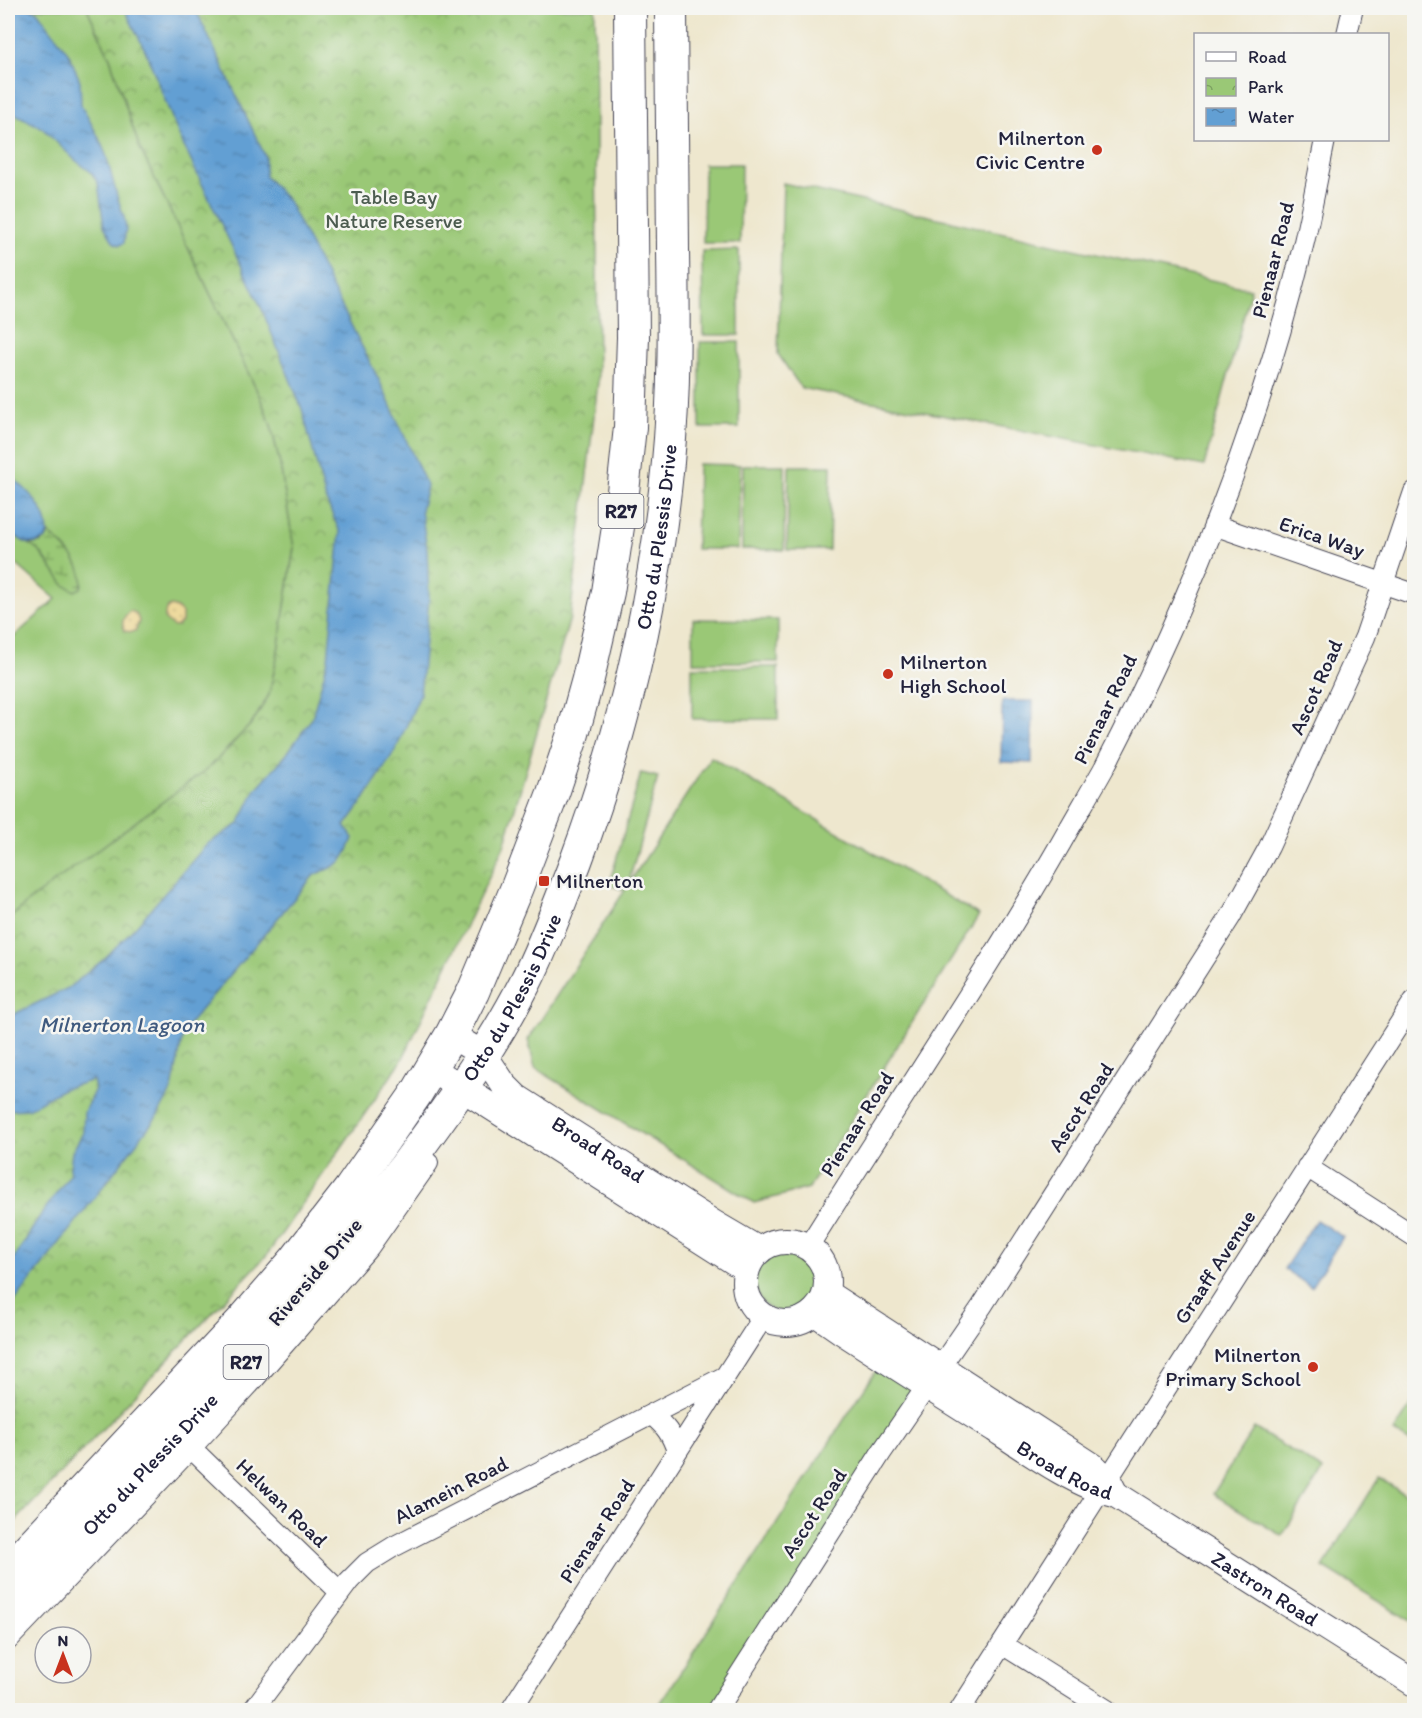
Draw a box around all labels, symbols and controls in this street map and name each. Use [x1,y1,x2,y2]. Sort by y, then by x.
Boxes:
legend [1194,33,1389,141]
text: Road [1248,46,1287,68]
text: Park [1248,76,1283,98]
text: Water [1248,106,1294,128]
place label: Milnerton Civic Centre [975,125,1085,174]
marker: Milnerton Civic Centre [1090,143,1104,157]
park label: Table Bay Nature Reserve [325,184,463,233]
street label: Pienaar Road [1246,198,1299,321]
street label: Otto du Plessis Drive [630,443,682,632]
road number: R27 [598,494,644,528]
street label: Erica Way [1276,510,1368,563]
street label: Ascot Road [1283,635,1348,738]
place label: Milnerton High School [900,649,1007,698]
street label: Pienaar Road [1067,649,1142,768]
marker: Milnerton High School [881,667,895,681]
place label: Milnerton [556,868,643,893]
marker: Milnerton [537,874,551,888]
street label: Otto du Plessis Drive [456,910,566,1086]
water label: Milnerton Lagoon [40,1011,205,1038]
street label: Ascot Road [1042,1057,1119,1156]
street label: Pienaar Road [814,1066,899,1181]
street label: Broad Road [547,1110,650,1188]
street label: Graaff Avenue [1168,1205,1261,1328]
street label: Riverside Drive [262,1212,367,1331]
place label: Milnerton Primary School [1165,1342,1301,1391]
road number: R27 [224,1345,268,1379]
marker: Milnerton Primary School [1306,1360,1320,1374]
street label: Otto du Plessis Drive [76,1387,223,1541]
street label: Broad Road [1012,1434,1116,1505]
street label: Alamein Road [390,1450,512,1529]
street label: Helwan Road [231,1453,334,1553]
street label: Ascot Road [775,1463,852,1562]
street label: Pienaar Road [554,1473,640,1588]
street label: Zastron Road [1207,1545,1323,1631]
north arrow [33,1625,93,1685]
text: N [58,1631,68,1650]

